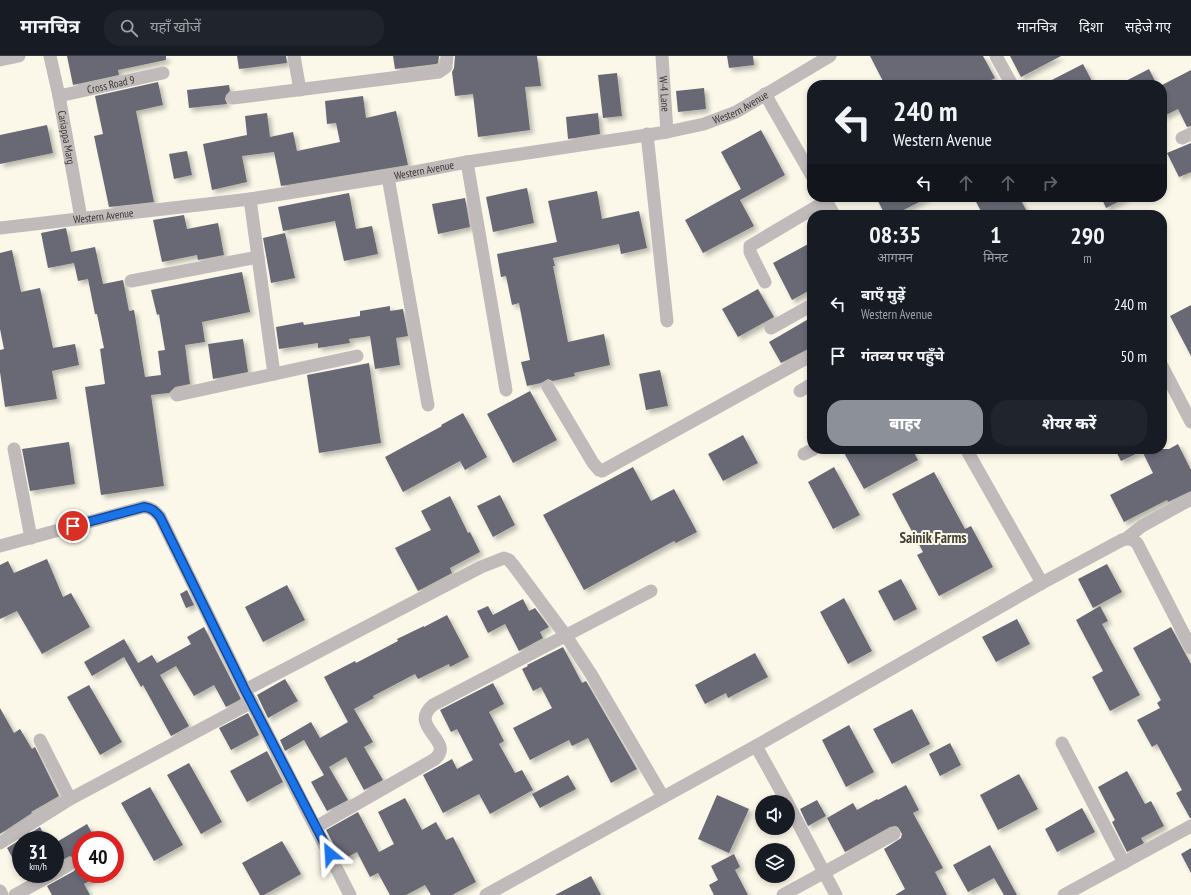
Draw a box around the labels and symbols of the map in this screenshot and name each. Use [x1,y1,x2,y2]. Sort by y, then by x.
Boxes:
street label: Cross Road 9 [86,72,136,97]
street label: W-4 Lane [656,76,673,113]
street label: Western Avenue [711,87,771,127]
street label: Cariappa Marg [55,109,78,166]
street label: Western Avenue [393,158,455,183]
street label: Western Avenue [72,206,135,226]
pin [56,509,90,543]
district label: Sainik Farms [899,528,967,547]
speed limit sign: 40 [72,831,124,883]
position arrow [309,833,351,875]

